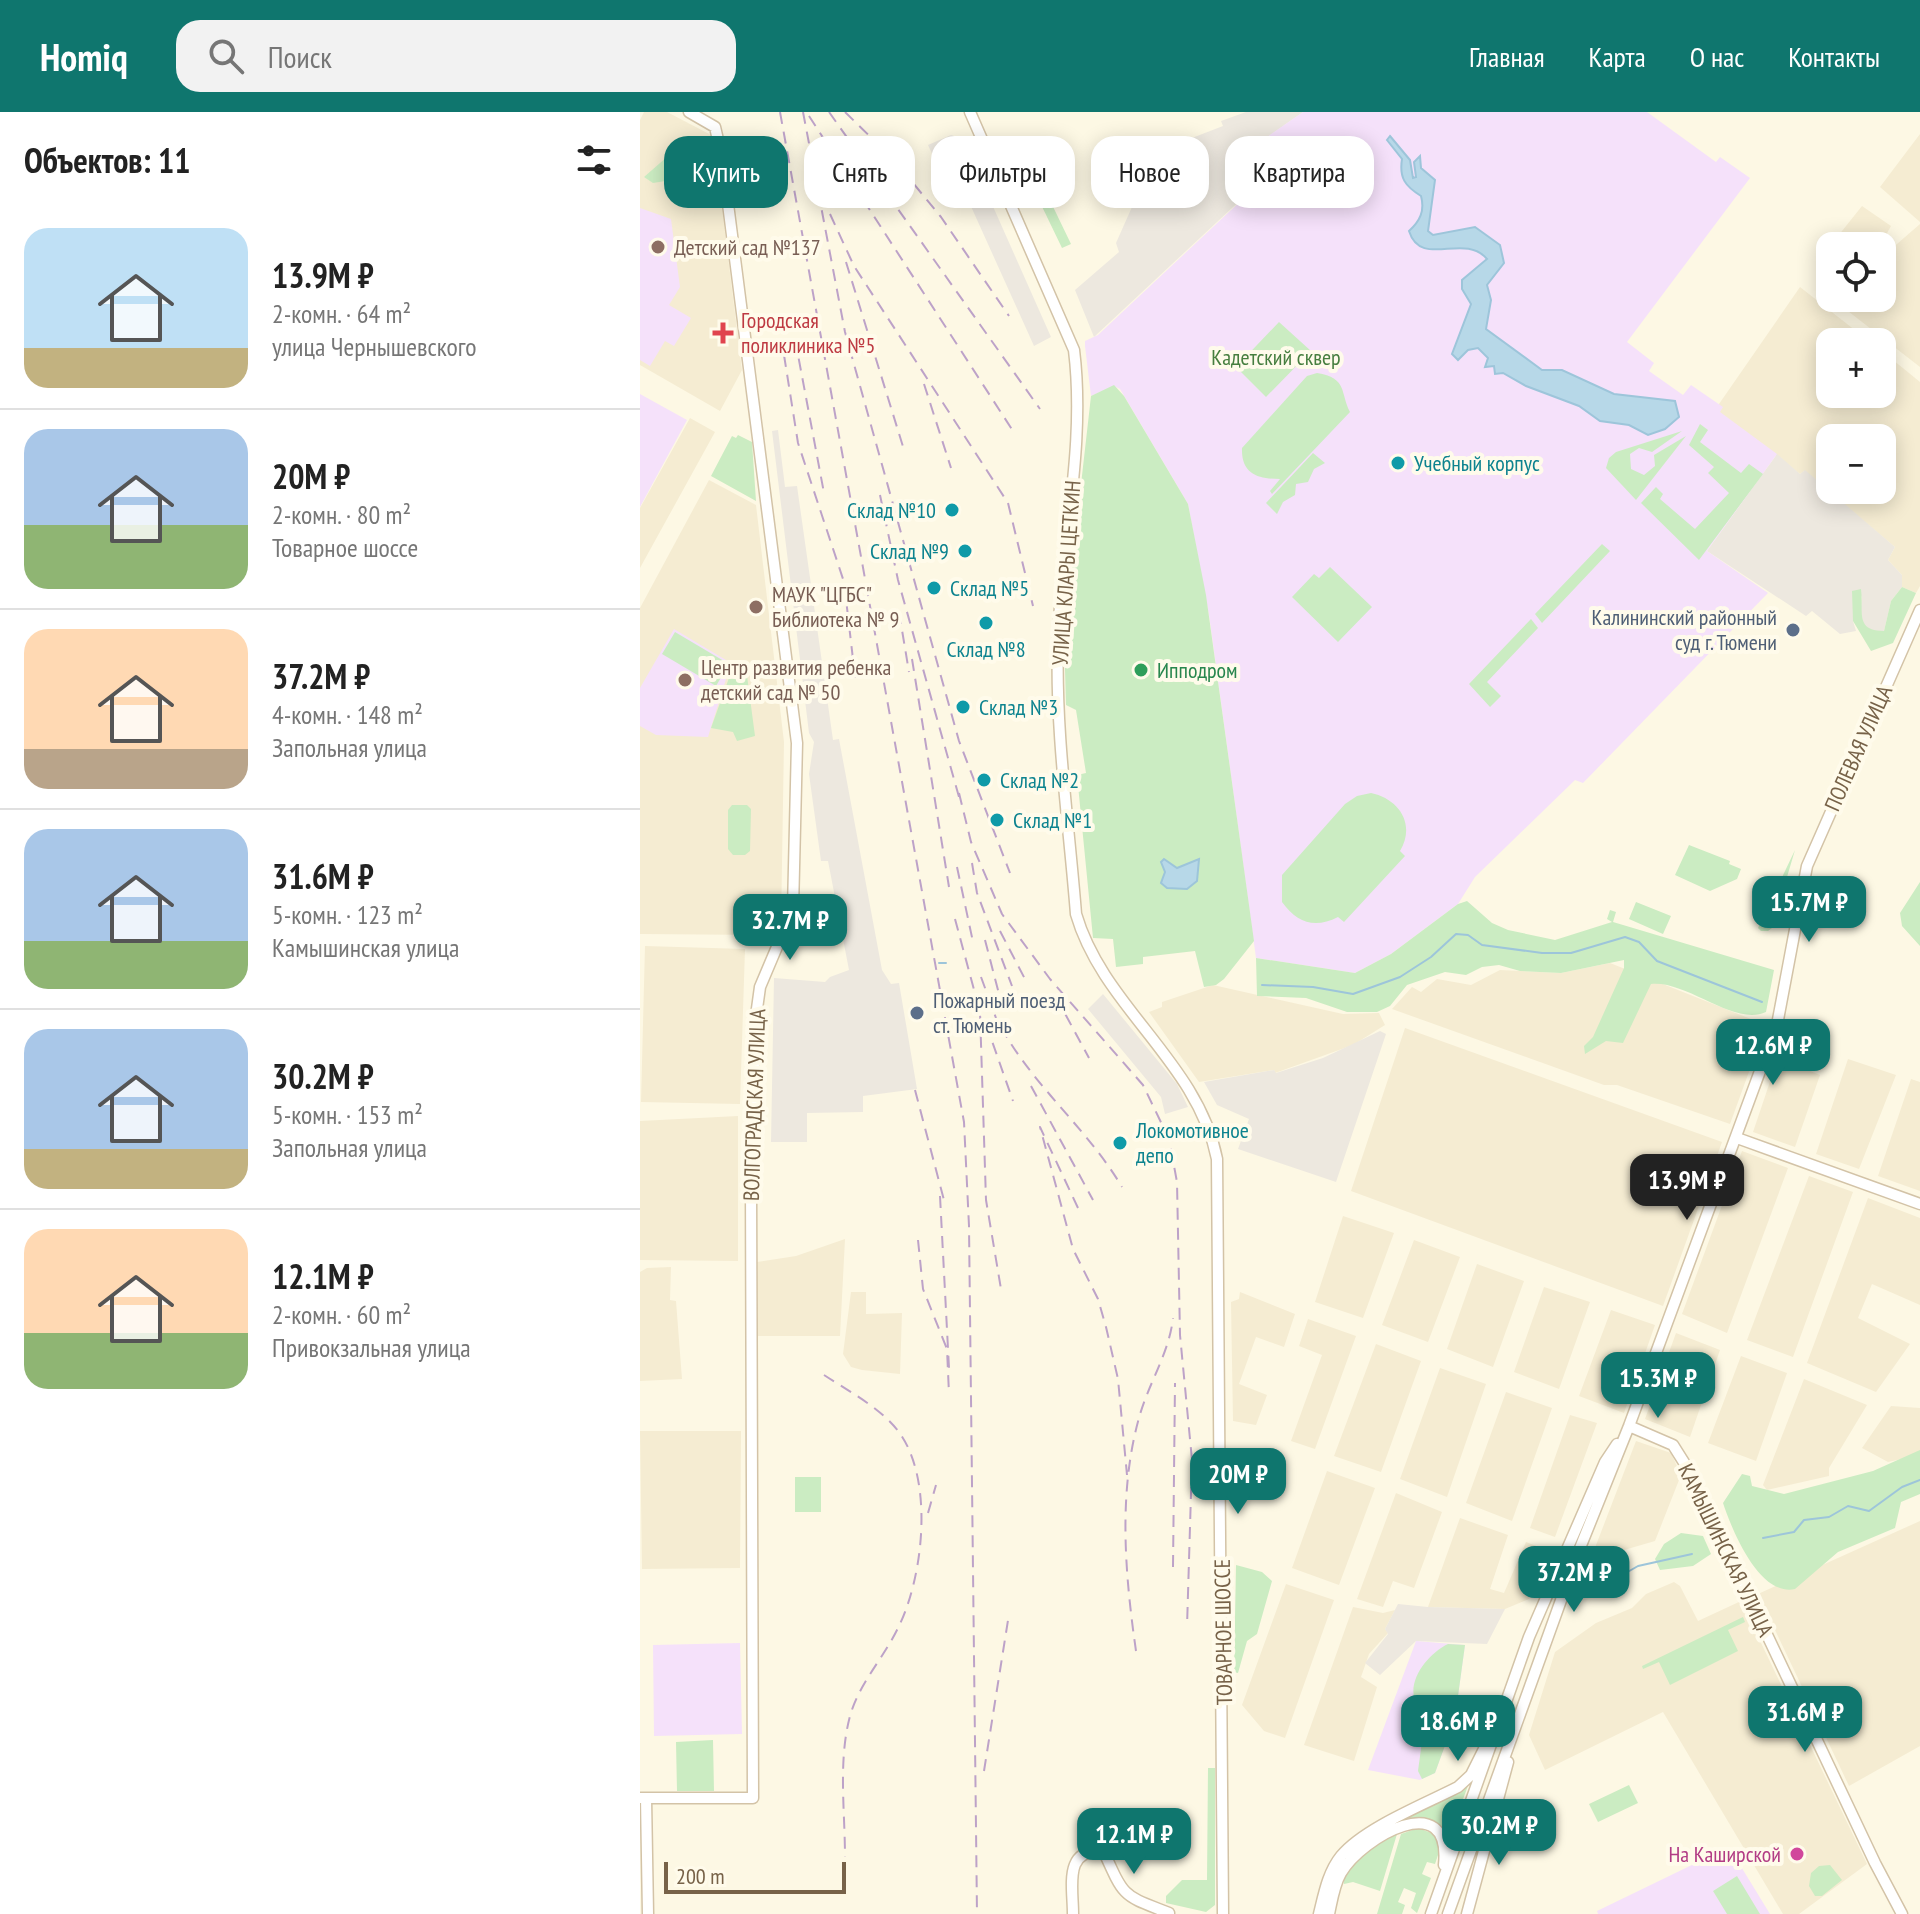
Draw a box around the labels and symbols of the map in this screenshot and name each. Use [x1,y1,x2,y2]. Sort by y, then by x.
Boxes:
place label: Детский сад №137 [674,233,821,261]
marker: Детский сад №137 [649,238,667,256]
place label: Городская поликлиника №5 [741,306,875,359]
marker: Городская поликлиника №5 [712,322,734,344]
park label: Кадетский сквер [1211,343,1341,371]
place label: Учебный корпус [1414,449,1540,477]
marker: Учебный корпус [1389,454,1407,472]
street label: УЛИЦА КЛАРЫ ЦЕТКИН [1046,479,1086,667]
place label: Склад №10 [847,496,936,524]
marker: Склад №10 [943,501,961,519]
place label: Склад №9 [870,537,949,565]
marker: Склад №9 [956,542,974,560]
place label: Склад №5 [950,574,1029,602]
marker: Склад №5 [925,579,943,597]
place label: МАУК "ЦГБС" Библиотека № 9 [772,580,899,633]
marker: МАУК "ЦГБС" Библиотека № 9 [747,598,765,616]
place label: Калининский районный суд г. Тюмени [1592,603,1777,656]
marker: Склад №8 [977,614,995,632]
marker: Калининский районный суд г. Тюмени [1784,621,1802,639]
place label: Склад №8 [946,635,1026,663]
place label: Центр развития ребенка детский сад № 50 [701,653,891,706]
place label: Ипподром [1157,656,1238,684]
marker: Ипподром [1132,661,1150,679]
marker: Центр развития ребенка детский сад № 50 [676,671,694,689]
street label: ПОЛЕВАЯ УЛИЦА [1818,680,1898,815]
place label: Склад №3 [979,693,1058,721]
marker: Склад №3 [954,698,972,716]
place label: Склад №2 [1000,766,1079,794]
marker: Склад №2 [975,771,993,789]
place label: Склад №1 [1013,806,1092,834]
marker: Склад №1 [988,811,1006,829]
pin: 15.7M ₽ [1735,876,1883,944]
pin: 32.7M ₽ [716,894,864,962]
place label: Пожарный поезд ст. Тюмень [933,986,1066,1039]
marker: Пожарный поезд ст. Тюмень [908,1004,926,1022]
street label: ВОЛГОГРАДСКАЯ УЛИЦА [737,1008,771,1202]
pin: 12.6M ₽ [1699,1019,1847,1087]
place label: Локомотивное депо [1135,1116,1249,1169]
marker: Локомотивное депо [1111,1134,1129,1152]
pin: 13.9M ₽ [1613,1154,1761,1222]
pin: 15.3M ₽ [1584,1352,1732,1420]
pin: 20M ₽ [1182,1448,1294,1516]
street label: КАМЫШИНСКАЯ УЛИЦА [1672,1459,1780,1642]
pin: 37.2M ₽ [1500,1546,1648,1614]
street label: ТОВАРНОЕ ШОССЕ [1208,1559,1238,1705]
pin: 31.6M ₽ [1731,1686,1879,1754]
pin: 18.6M ₽ [1384,1695,1532,1763]
pin: 30.2M ₽ [1425,1799,1573,1867]
pin: 12.1M ₽ [1060,1808,1208,1876]
place label: На Каширской [1668,1840,1781,1868]
marker: На Каширской [1788,1845,1806,1863]
scale bar [664,1858,846,1894]

